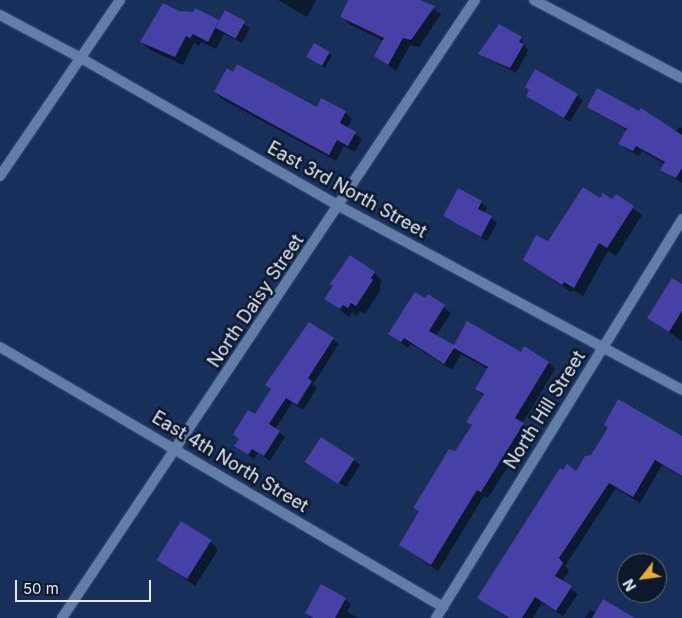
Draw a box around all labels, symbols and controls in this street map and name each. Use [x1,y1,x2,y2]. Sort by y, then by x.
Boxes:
street label: East 3rd North Street [264,137,430,243]
street label: North Daisy Street [203,230,309,372]
street label: North Hill Street [500,347,590,473]
street label: East 4th North Street [148,407,312,517]
north arrow [617,553,667,603]
scale bar [18,570,154,602]
text: N [619,576,639,594]
text: 50 m [23,579,59,598]

